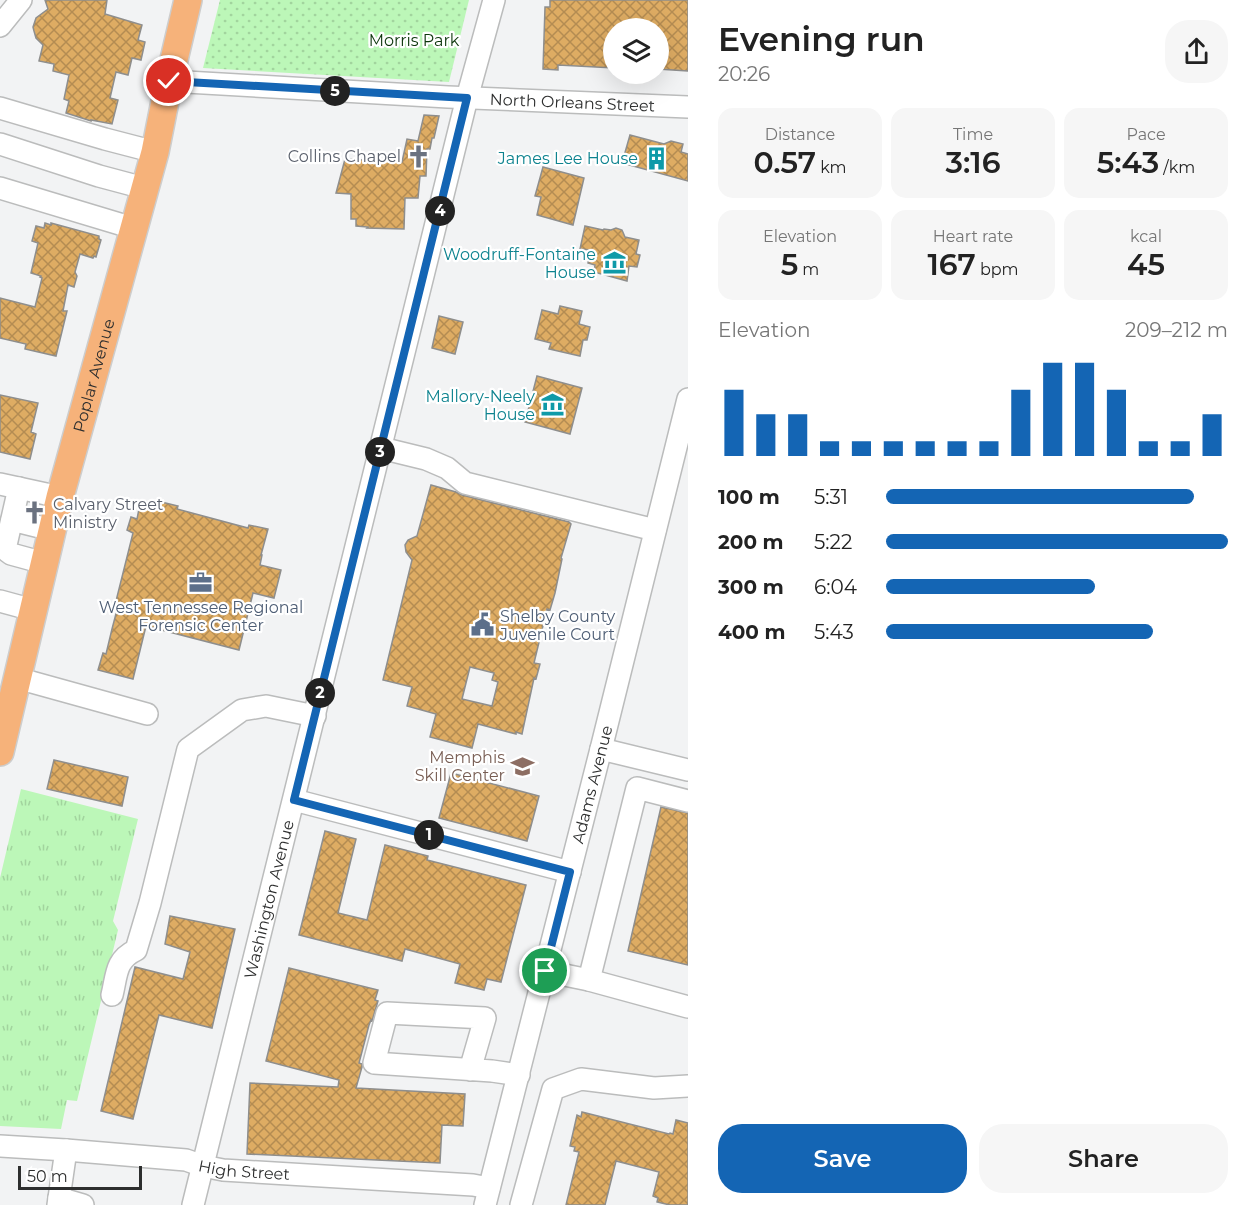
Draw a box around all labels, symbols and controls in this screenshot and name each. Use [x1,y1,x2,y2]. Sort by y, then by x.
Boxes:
map controls [603,18,669,84]
button: layers [603,18,669,84]
text: Evening run [718,19,925,59]
button: share [1165,20,1228,83]
park label: Morris Park [369,31,460,50]
pin [143,55,194,106]
text: 20:26 [718,62,770,86]
icon: check [152,64,185,97]
pin: 5 [320,76,350,106]
text: 5 [330,81,340,100]
street label: North Orleans Street [489,90,656,116]
text: Distance [765,125,835,144]
text: Time [953,125,993,144]
text: Pace [1126,125,1166,144]
church icon: Collins Chapel [406,143,432,169]
text: 0.57 [753,144,816,181]
text: 3:16 [945,144,1001,181]
text: 5:43 [1097,144,1159,181]
building icon: James Lee House [643,145,669,171]
place label: Collins Chapel [288,147,401,166]
place label: James Lee House [497,149,638,168]
text: km [816,158,847,177]
text: /km [1159,158,1195,177]
pin: 4 [425,196,455,226]
text: 4 [434,201,446,220]
text: Elevation [763,227,837,246]
text: Heart rate [933,227,1013,246]
text: kcal [1130,227,1162,246]
place label: Woodruff-Fontaine House [443,245,596,282]
text: 5 [781,246,798,283]
text: 167 [927,246,976,283]
text: 45 [1127,246,1165,283]
museum icon: Woodruff-Fontaine House [601,250,627,276]
text: m [798,260,819,279]
text: bpm [976,260,1019,279]
street label: Poplar Avenue [69,317,119,435]
text: Elevation [718,318,810,342]
text: 209–212 m [1125,318,1228,342]
place label: Mallory-Neely House [425,387,535,424]
museum icon: Mallory-Neely House [540,392,566,418]
pin: 3 [365,437,395,467]
text: 3 [375,442,385,461]
text: 100 m [718,485,780,509]
text: 5:31 [814,485,848,509]
place label: Calvary Street Ministry [53,495,164,532]
church icon: Calvary Street Ministry [22,500,48,526]
text: 200 m [718,530,784,554]
text: 5:22 [814,530,852,554]
office icon: West Tennessee Regional Forensic Center [188,569,214,595]
text: 300 m [718,575,784,599]
text: 6:04 [814,575,857,599]
place label: West Tennessee Regional Forensic Center [99,598,303,635]
place label: Shelby County Juvenile Court [499,607,616,644]
public building icon: Shelby County Juvenile Court [469,612,495,638]
text: 400 m [718,620,786,644]
text: 5:43 [814,620,854,644]
pin: 2 [305,678,335,708]
text: 2 [315,683,325,702]
street label: Adams Avenue [568,723,617,846]
place label: Memphis Skill Center [415,748,505,785]
school or university icon: Memphis Skill Center [510,753,536,779]
street label: Washington Avenue [240,818,298,981]
pin: 1 [414,820,444,850]
text: 1 [426,825,432,844]
pin [519,945,570,996]
icon: arrive [528,954,561,987]
button: Save [718,1124,967,1193]
button: Share [979,1124,1228,1193]
street label: High Street [197,1156,291,1184]
scale bar [18,1163,142,1190]
text: 50 m [27,1167,68,1186]

